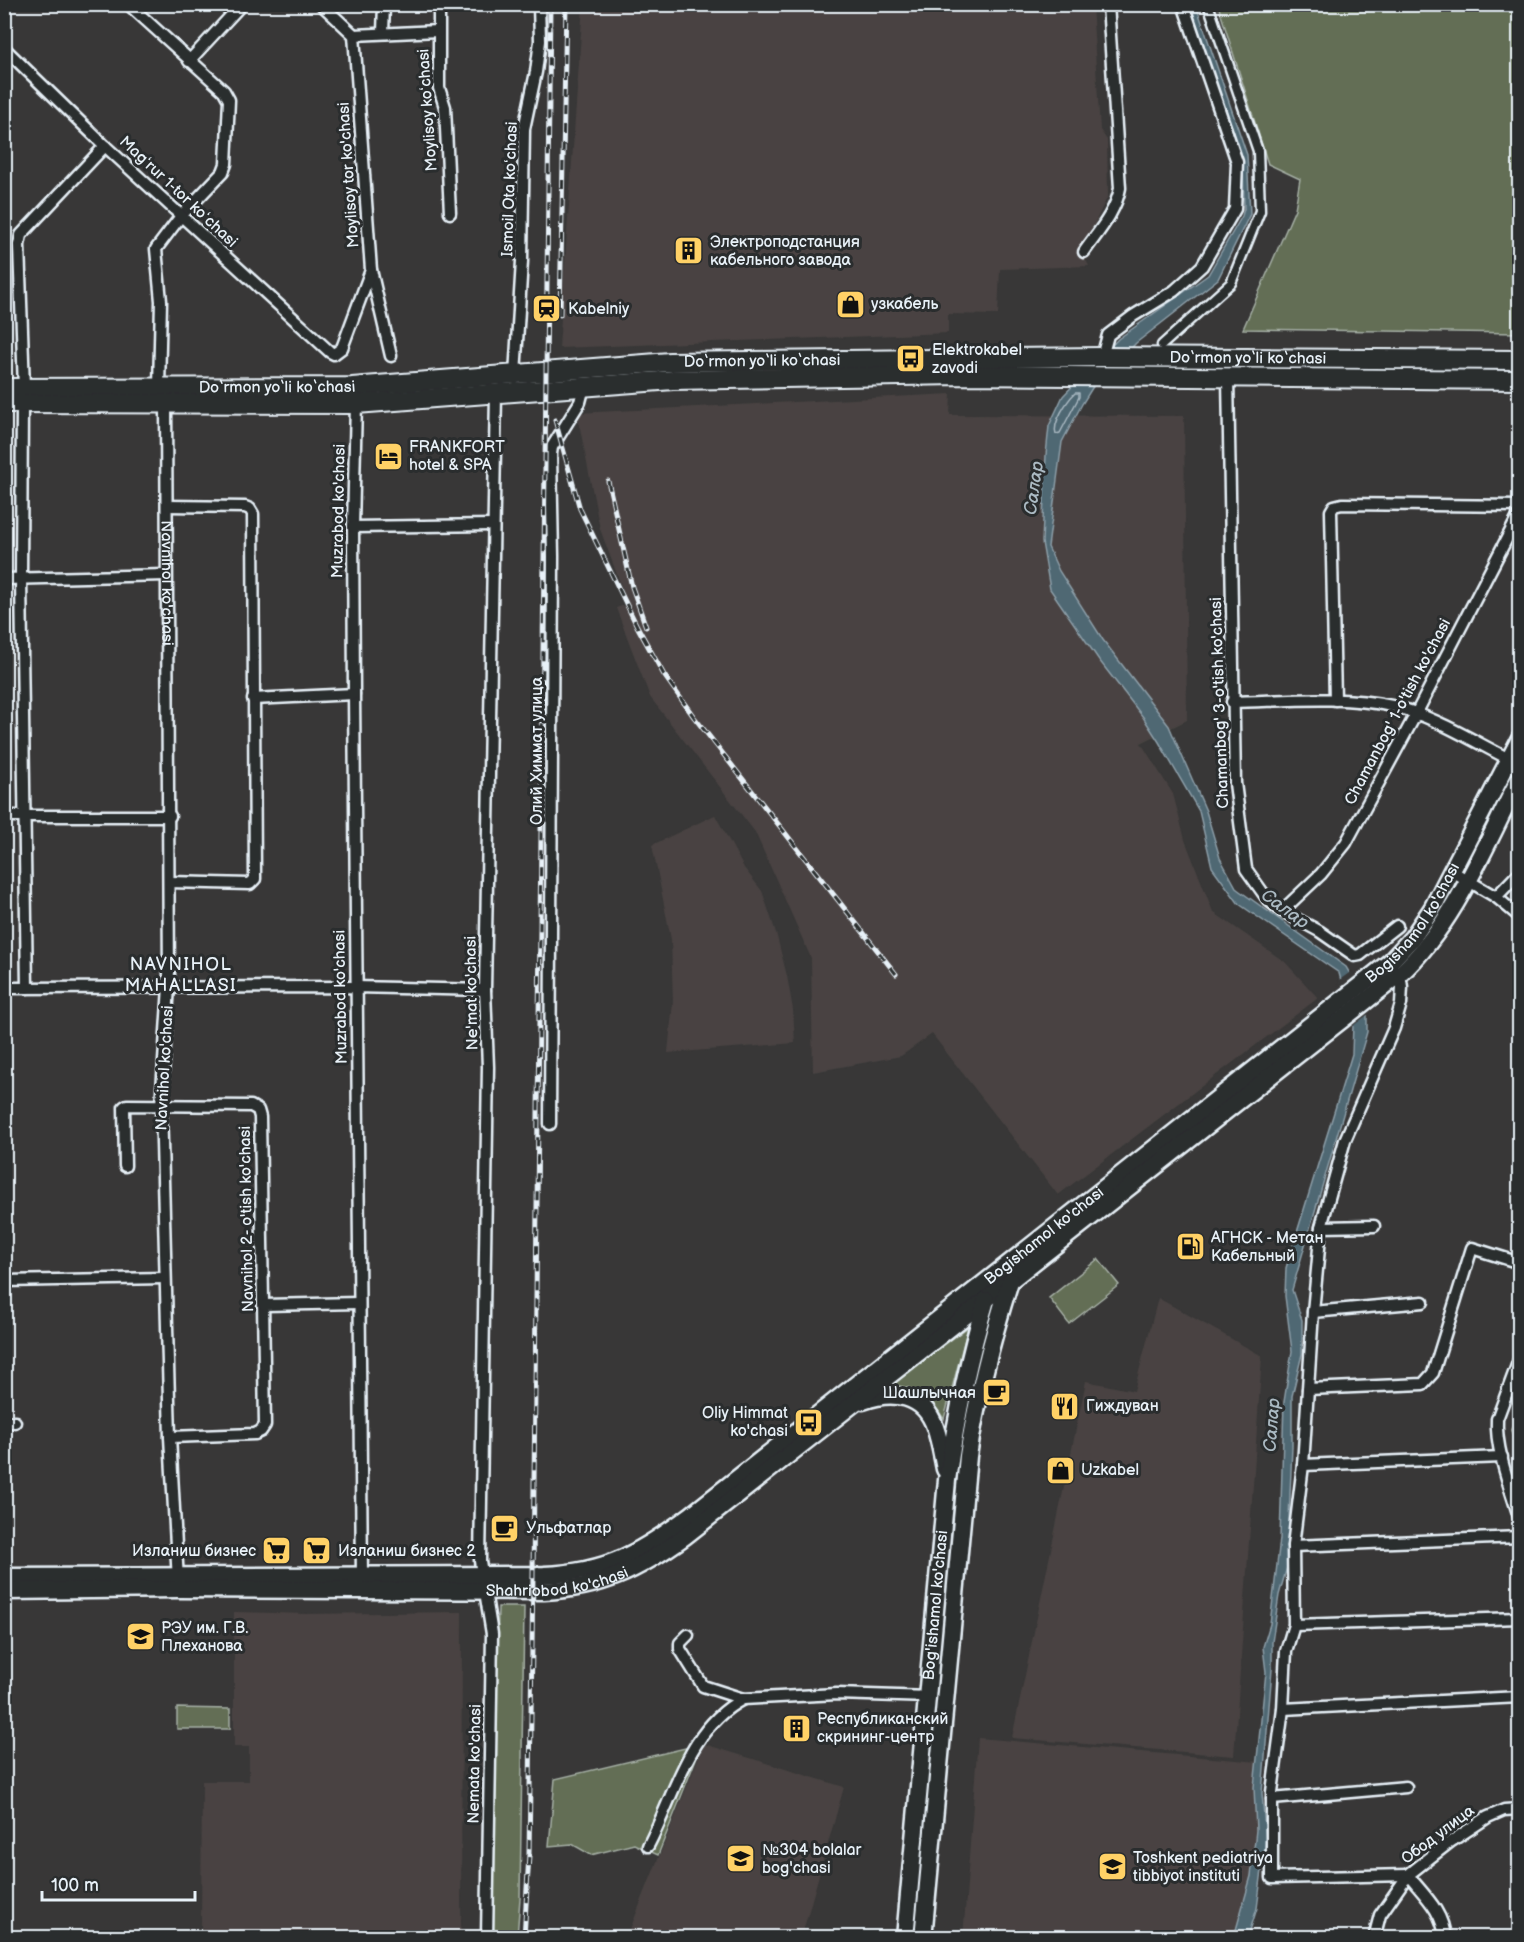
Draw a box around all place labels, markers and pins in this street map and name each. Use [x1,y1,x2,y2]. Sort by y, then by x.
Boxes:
place label: Электроподстанция кабельного завода [710,233,860,270]
building icon: Электроподстанция кабельного завода [673,235,705,267]
shop icon: узкабель [834,288,866,320]
station icon: Kabelniy [531,293,563,325]
place label: узкабель [871,295,939,314]
place label: Kabelniy [568,300,630,319]
place label: Elektrokabel zavodi [932,341,1022,378]
bus stop icon: Elektrokabel zavodi [895,343,927,375]
place label: FRANKFORT hotel & SPA [409,438,505,475]
hotel icon: FRANKFORT hotel & SPA [372,440,404,472]
place label: АГНСК - Метан Кабельный [1210,1229,1324,1266]
fuel station icon: АГНСК - Метан Кабельный [1174,1231,1206,1263]
cafe icon: Шашлычная [981,1377,1013,1409]
place label: Шашлычная [882,1384,976,1403]
restaurant icon: Гиждуван [1049,1390,1081,1422]
place label: Гиждуван [1086,1397,1159,1416]
place label: Oliy Himmat ko'chasi [702,1404,788,1441]
bus stop icon: Oliy Himmat ko'chasi [793,1406,825,1438]
shop icon: Uzkabel [1044,1454,1076,1486]
place label: Uzkabel [1081,1461,1139,1480]
cafe icon: Ульфатлар [489,1512,521,1544]
place label: Ульфатлар [526,1519,611,1538]
supermarket icon: Изланиш бизнес [261,1535,293,1567]
supermarket icon: Изланиш бизнес 2 [301,1535,333,1567]
place label: Изланиш бизнес [132,1542,256,1561]
place label: Изланиш бизнес 2 [338,1542,476,1561]
place label: РЭУ им. Г.В. Плеханова [161,1619,248,1656]
school or university icon: РЭУ им. Г.В. Плеханова [124,1621,156,1653]
place label: Республиканский скрининг-центр [817,1710,949,1747]
building icon: Республиканский скрининг-центр [780,1712,812,1744]
place label: №304 bolalar bog'chasi [762,1841,862,1878]
school or university icon: №304 bolalar bog'chasi [725,1843,757,1875]
place label: Toshkent pediatriya tibbiyot instituti [1133,1849,1273,1886]
school or university icon: Toshkent pediatriya tibbiyot instituti [1096,1851,1128,1883]

